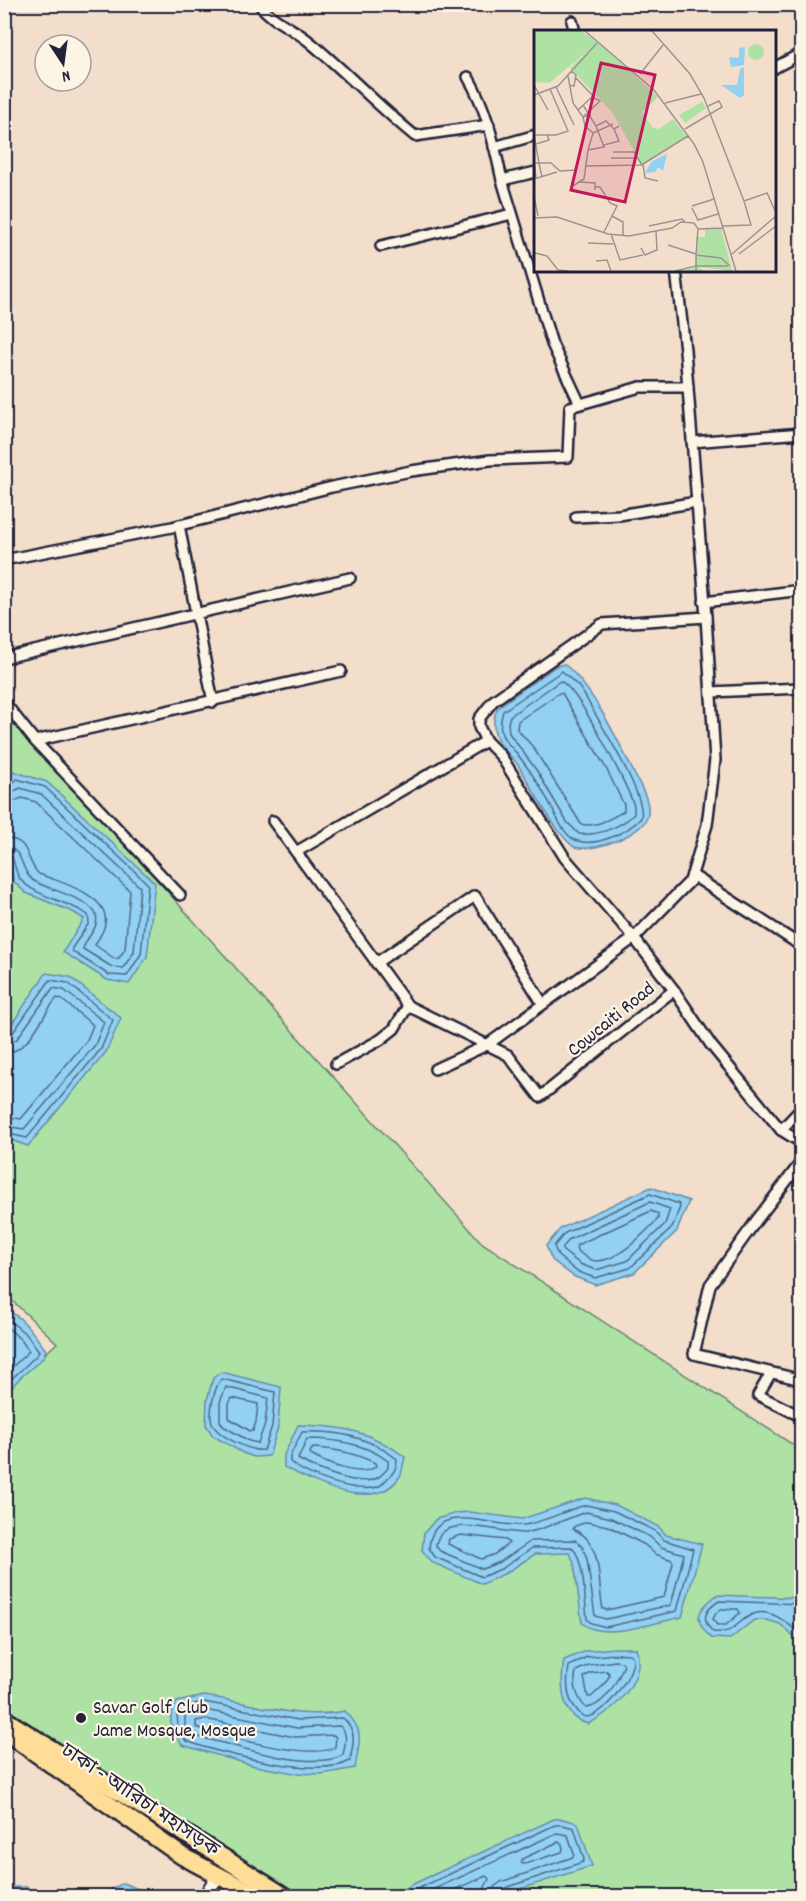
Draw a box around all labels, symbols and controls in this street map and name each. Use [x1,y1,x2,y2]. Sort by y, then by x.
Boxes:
inset map [534,30,776,272]
north arrow [33,33,93,93]
text: N [59,63,72,87]
street label: Cowcaiti Road [562,976,662,1064]
place label: Savar Golf Club Jame Mosque, Mosque [93,1695,256,1746]
marker: Savar Golf Club Jame Mosque, Mosque [74,1711,88,1725]
street label: ঢাকা - আরিচা মহাসড়ক [54,1737,225,1866]

